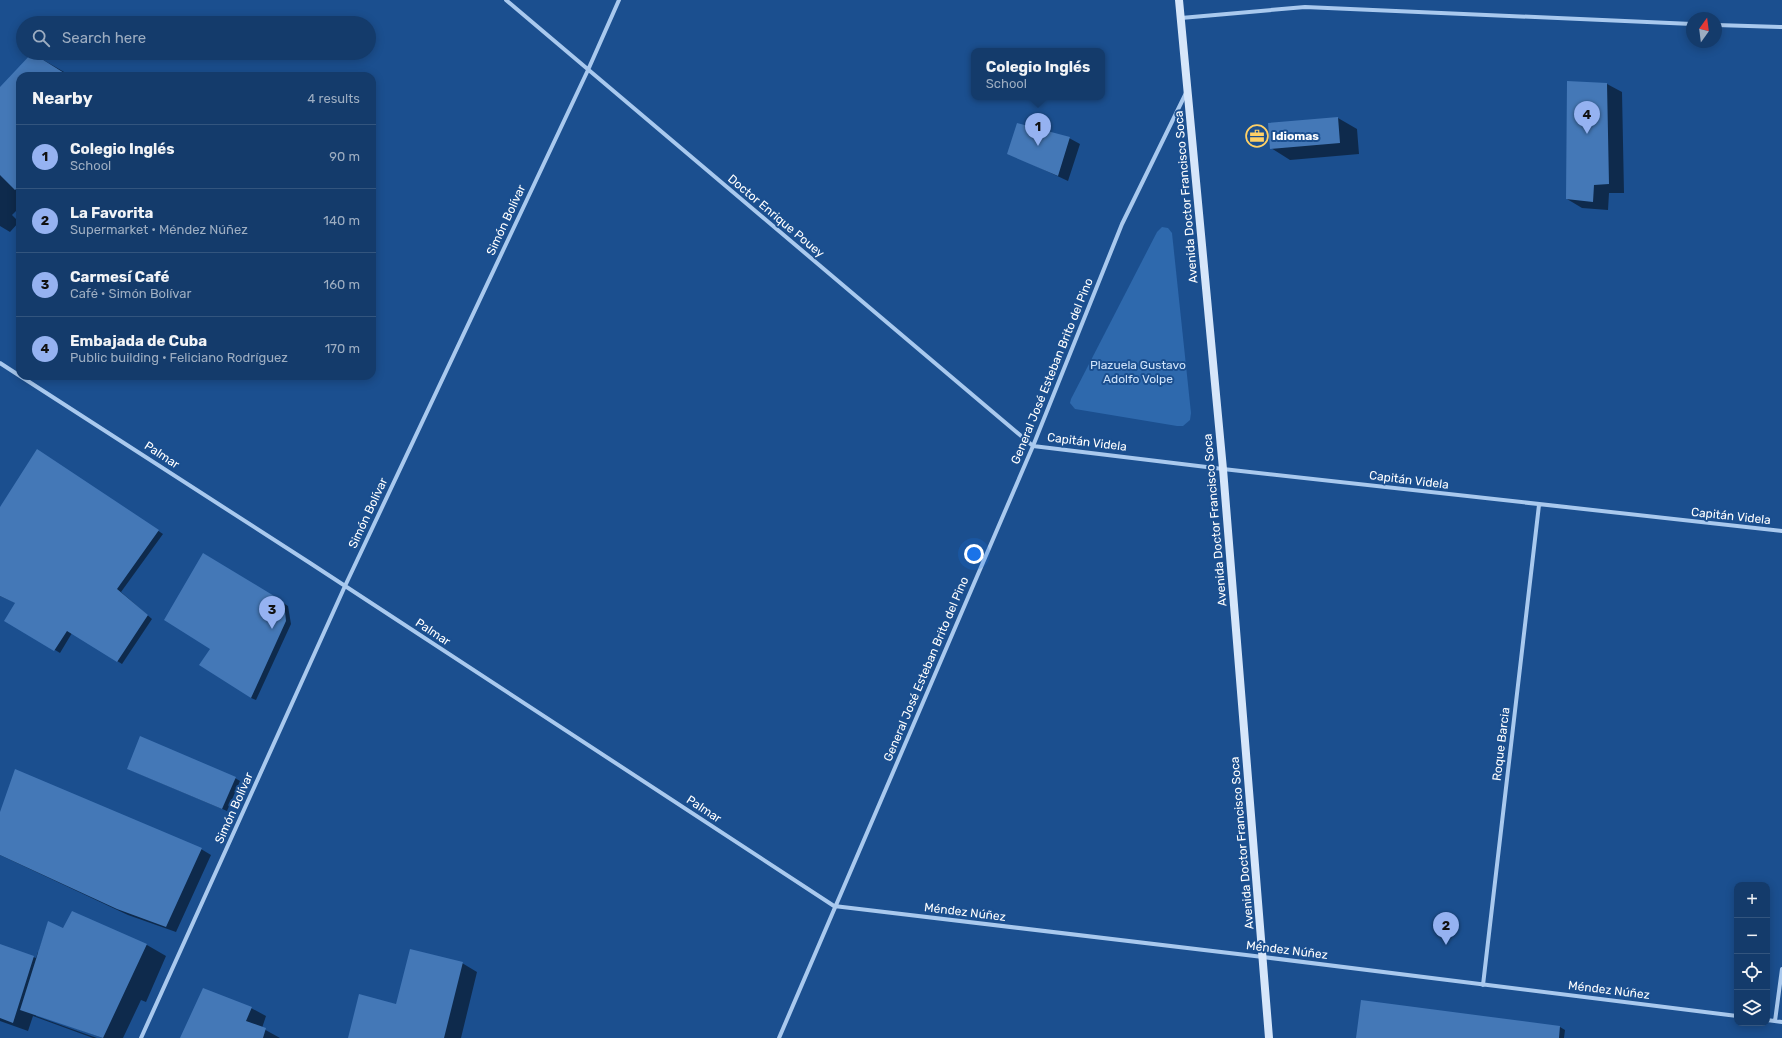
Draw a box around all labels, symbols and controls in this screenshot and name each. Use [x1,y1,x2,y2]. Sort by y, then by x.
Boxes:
north arrow [1686,12,1722,48]
search box [16,16,376,60]
icon: search [30,27,52,49]
text: Search here [62,29,146,47]
popup [971,48,1105,100]
text: Colegio Inglés [986,58,1090,76]
text: School [986,76,1027,91]
text: Nearby [32,88,93,108]
text: 4 results [307,91,360,106]
pin: 4 [1574,101,1600,134]
street label: Avenida Doctor Francisco Soca [1171,110,1201,284]
pin: 1 [1025,113,1051,146]
office icon: Idiomas [1244,123,1270,149]
place label: Idiomas [1272,129,1319,143]
text: Colegio Inglés [70,140,175,158]
text: 1 [42,149,48,164]
text: 90 m [329,149,360,164]
text: School [70,158,111,173]
street label: Doctor Enrique Pouey [725,172,827,261]
street label: Simón Bolívar [484,182,529,258]
text: La Favorita [70,204,153,222]
text: 2 [41,213,49,228]
text: 140 m [323,213,360,228]
text: Supermarket · Méndez Núñez [70,222,248,237]
text: Carmesí Café [70,268,169,286]
street label: General José Esteban Brito del Pino [1008,276,1096,466]
text: 3 [41,277,49,292]
text: 160 m [324,277,360,292]
text: Café · Simón Bolívar [70,286,191,301]
text: Embajada de Cuba [70,332,207,350]
text: 4 [41,341,49,356]
text: 170 m [325,341,360,356]
text: Public building · Feliciano Rodríguez [70,350,288,365]
park label: Plazuela Gustavo Adolfo Volpe [1090,358,1186,386]
street label: Capitán Videla [1046,430,1128,454]
street label: Avenida Doctor Francisco Soca [1200,433,1230,607]
street label: Palmar [142,439,183,472]
street label: Capitán Videla [1368,468,1450,492]
street label: Simón Bolívar [346,475,391,551]
street label: Capitán Videla [1690,505,1772,527]
your location [964,544,984,564]
street label: General José Esteban Brito del Pino [881,574,971,763]
pin: 3 [259,596,285,629]
street label: Palmar [413,616,454,649]
street label: Roque Barcia [1490,706,1512,782]
street label: Avenida Doctor Francisco Soca [1227,756,1257,930]
street label: Simón Bolívar [212,770,256,846]
street label: Palmar [684,793,725,826]
map controls [1734,882,1770,1026]
button: + [1734,882,1770,918]
street label: Méndez Núñez [923,900,1007,924]
pin: 2 [1433,912,1459,945]
button: − [1734,918,1770,954]
street label: Méndez Núñez [1245,938,1329,962]
button: locate [1734,954,1770,990]
street label: Méndez Núñez [1567,978,1651,1002]
button: layers [1734,990,1770,1026]

